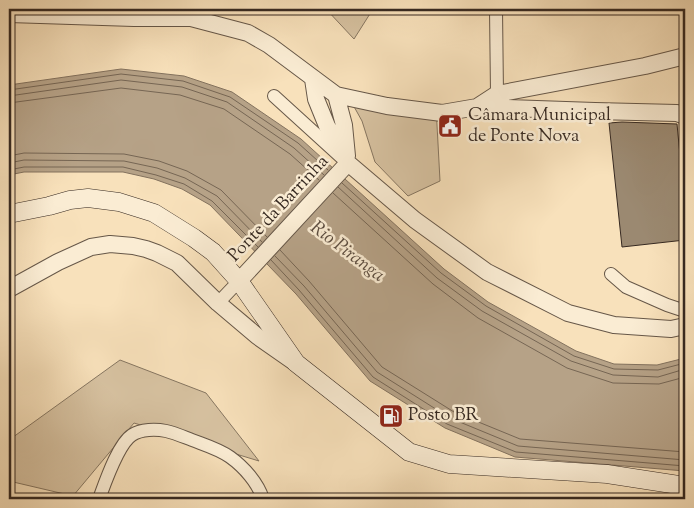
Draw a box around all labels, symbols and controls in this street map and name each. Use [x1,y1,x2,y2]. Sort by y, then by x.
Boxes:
place label: Câmara Municipal de Ponte Nova [468,103,611,150]
public building icon: Câmara Municipal de Ponte Nova [437,113,463,139]
street label: Ponte da Barrinha [222,150,336,268]
water label: Rio Piranga [304,215,390,289]
fuel station icon: Posto BR [378,403,404,429]
place label: Posto BR [408,403,478,429]

